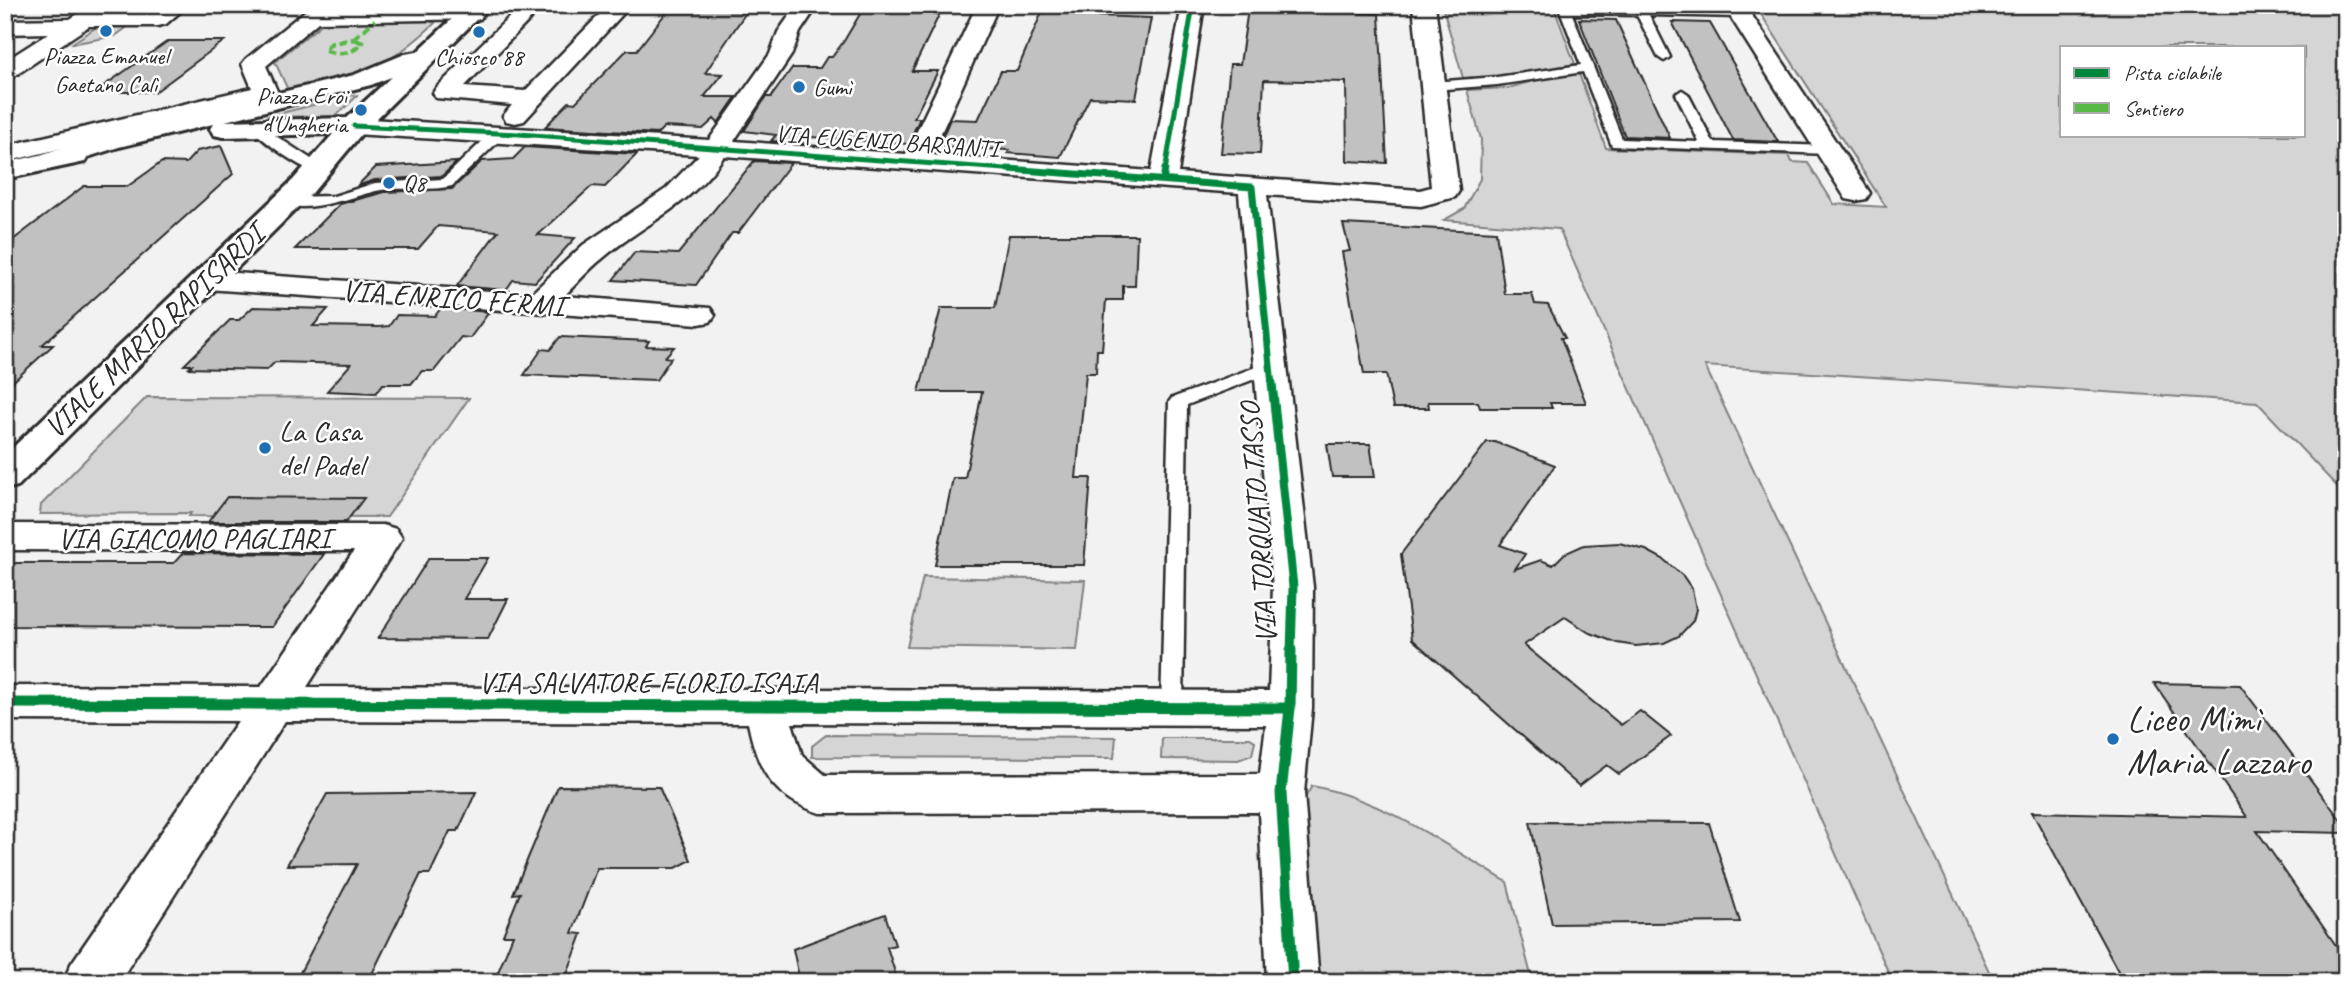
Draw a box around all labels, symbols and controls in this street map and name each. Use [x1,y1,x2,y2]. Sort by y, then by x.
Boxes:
marker: Piazza Emanuel Gaetano Calì [98,23,114,39]
marker: Chiosco 88 [471,24,487,40]
place label: Piazza Emanuel Gaetano Calì [44,41,172,99]
place label: Chiosco 88 [435,42,525,72]
legend [2060,46,2306,136]
text: Pista ciclabile [2124,60,2222,86]
place label: Gumì [813,72,854,102]
marker: Gumì [791,79,807,95]
place label: Piazza Eroi d'Ungheria [256,81,350,139]
text: Sentiero [2124,96,2184,122]
marker: Piazza Eroi d'Ungheria [353,102,369,118]
street label: VIA EUGENIO BARSANTI [774,118,1005,164]
place label: Q8 [403,168,428,198]
marker: Q8 [381,175,397,191]
street label: VIALE MARIO RAPISARDI [36,211,277,446]
street label: VIA ENRICO FERMI [341,271,572,325]
street label: VIA TORQUATO TASSO [1230,398,1285,645]
place label: La Casa del Padel [279,412,369,484]
marker: La Casa del Padel [257,440,273,456]
street label: VIA GIACOMO PAGLIARI [58,519,337,557]
street label: VIA SALVATORE FLORIO ISAIA [479,663,819,701]
place label: Liceo Mimì Maria Lazzaro [2127,695,2313,785]
marker: Liceo Mimì Maria Lazzaro [2105,731,2121,747]

